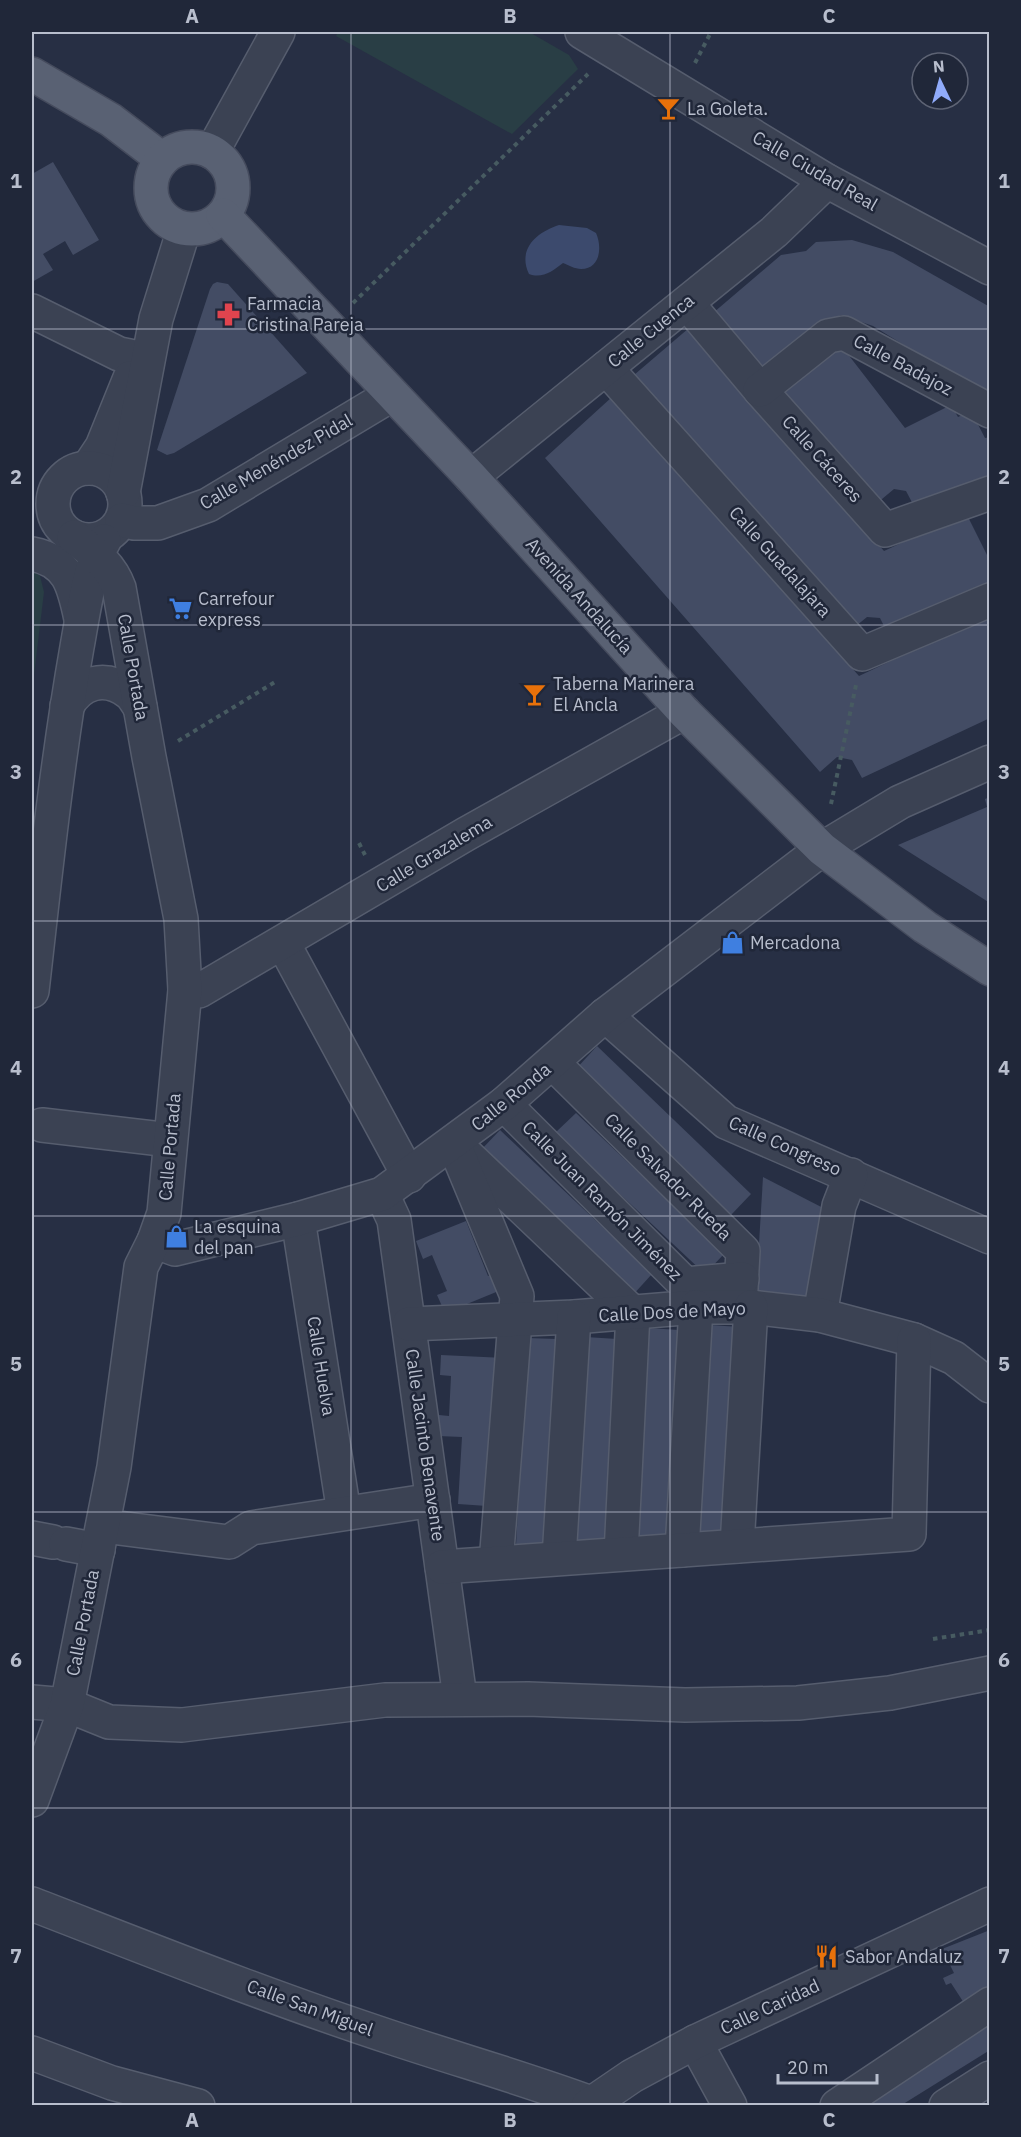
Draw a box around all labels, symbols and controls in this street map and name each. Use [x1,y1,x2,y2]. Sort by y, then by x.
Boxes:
text: A [185,2,199,29]
text: B [503,2,517,29]
text: C [822,2,836,29]
north arrow [910,51,970,111]
text: N [932,56,945,77]
bar icon: La Goleta. [656,96,682,122]
place label: La Goleta. [687,97,768,120]
street label: Calle Ciudad Real [748,125,882,216]
text: 1 [10,167,22,194]
text: 1 [998,167,1010,194]
street label: Calle Cuenca [603,288,699,373]
place label: Farmacia Cristina Pareja [247,292,364,336]
pharmacy icon: Farmacia Cristina Pareja [216,301,242,327]
street label: Calle Badajoz [850,329,957,400]
street label: Calle Menéndez Pidal [195,408,356,515]
street label: Calle Cáceres [777,410,868,507]
text: 2 [10,463,22,490]
text: 2 [998,463,1010,490]
street label: Calle Guadalajara [724,501,837,622]
street label: Avenida Andalucía [521,533,638,659]
place label: Carrefour express [198,587,275,631]
supermarket icon: Carrefour express [167,596,193,622]
street label: Calle Portada [113,612,154,722]
place label: Taberna Marinera El Ancla [553,672,695,716]
bar icon: Taberna Marinera El Ancla [522,681,548,707]
text: 3 [10,758,22,785]
text: 3 [998,758,1010,785]
street label: Calle Grazalema [372,810,496,897]
shop icon: Mercadona [719,930,745,956]
place label: Mercadona [750,931,840,954]
text: 4 [10,1054,22,1081]
text: 4 [998,1054,1010,1081]
street label: Calle Ronda [466,1057,556,1136]
street label: Calle Portada [153,1092,186,1202]
street label: Calle Salvador Rueda [600,1108,737,1245]
street label: Calle Congreso [725,1110,845,1181]
street label: Calle Juan Ramón Jiménez [518,1116,687,1285]
place label: La esquina del pan [194,1215,281,1259]
shop icon: La esquina del pan [163,1224,189,1250]
street label: Calle Dos de Mayo [598,1296,746,1327]
street label: Calle Huelva [302,1314,341,1418]
street label: Calle Jacinto Benavente [401,1347,450,1543]
text: 5 [10,1350,22,1377]
text: 5 [998,1350,1010,1377]
street label: Calle Portada [61,1567,104,1678]
text: 6 [10,1646,22,1673]
text: 6 [998,1646,1010,1673]
text: 7 [10,1942,22,1969]
text: 7 [998,1942,1010,1969]
restaurant icon: Sabor Andaluz [814,1944,840,1970]
place label: Sabor Andaluz [845,1945,962,1968]
street label: Calle San Miguel [244,1974,377,2041]
street label: Calle Caridad [716,1974,823,2040]
scale bar [778,2047,877,2085]
text: 20 m [787,2056,829,2079]
text: A [185,2106,199,2133]
text: B [503,2106,517,2133]
text: C [822,2106,836,2133]

